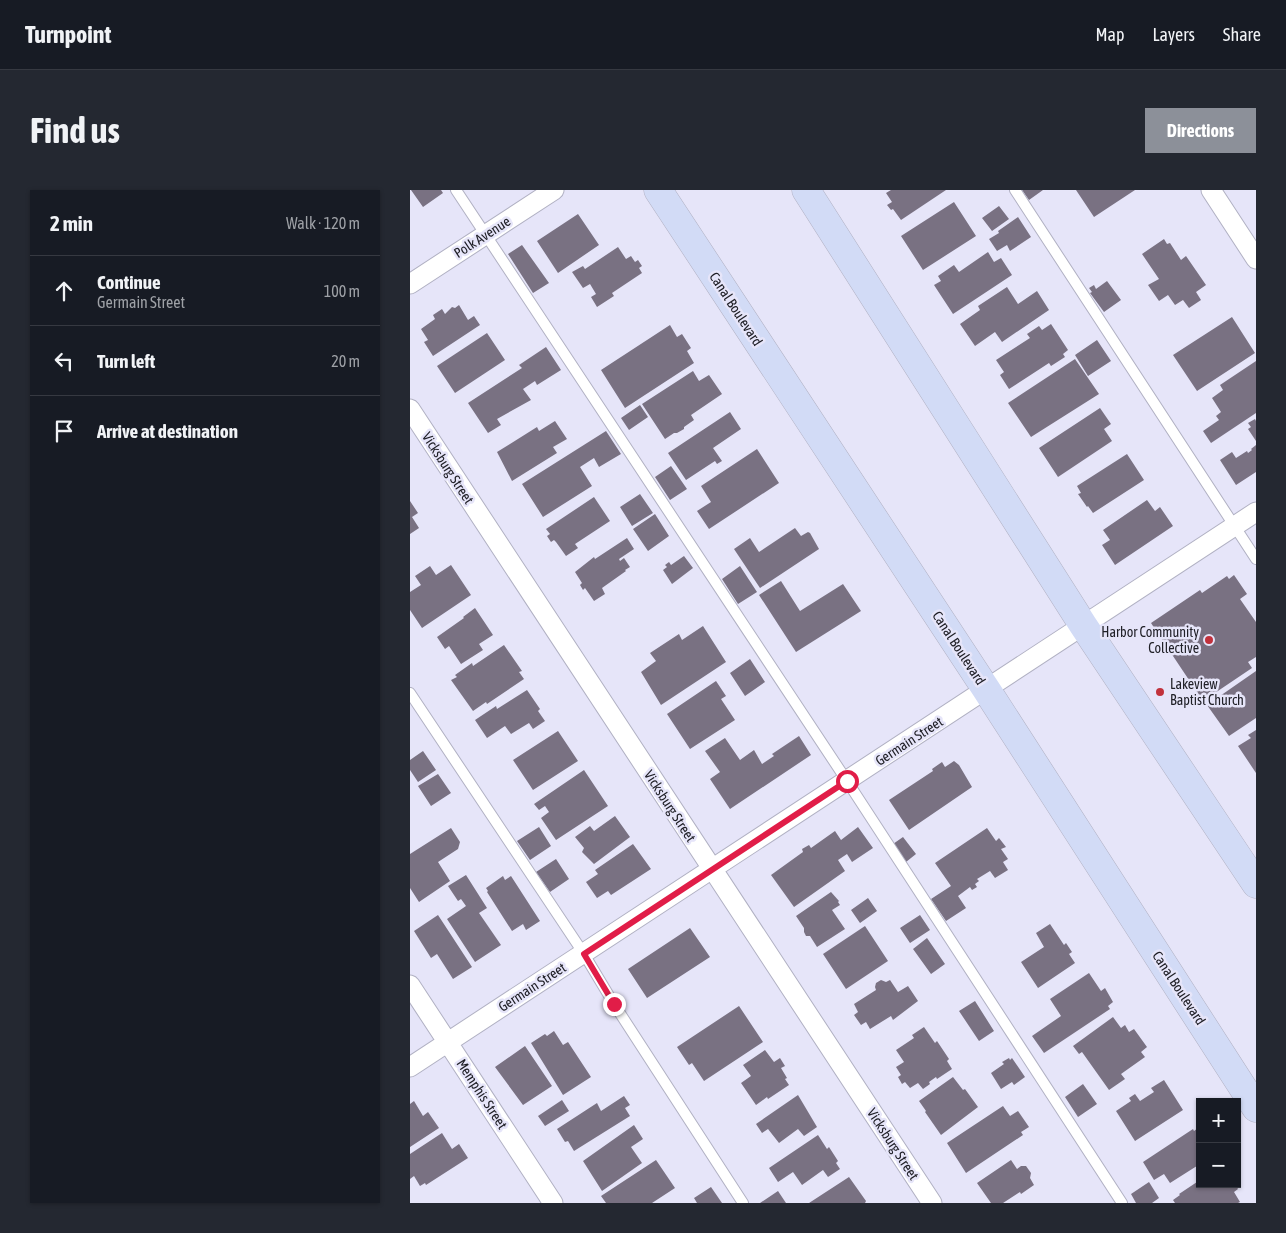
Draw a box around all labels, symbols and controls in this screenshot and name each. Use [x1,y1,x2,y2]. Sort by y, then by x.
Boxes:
text: Turnpoint [25,21,111,48]
text: Map [1095,24,1124,45]
text: Layers [1152,24,1195,45]
text: Share [1223,24,1261,45]
button: Directions [1145,108,1256,153]
text: Find us [30,110,120,150]
text: 2 min [50,211,93,235]
street label: Polk Avenue [451,213,513,261]
text: Walk · 120 m [286,214,360,232]
street label: Canal Boulevard [706,269,766,349]
text: Continue [97,271,161,293]
icon: ahead [50,277,78,305]
text: 100 m [324,282,360,300]
text: Germain Street [97,293,185,311]
icon: left [50,347,78,375]
text: Turn left [97,350,155,372]
text: 20 m [331,352,360,370]
icon: arrive [50,417,78,445]
text: Arrive at destination [97,420,238,442]
street label: Vicksburg Street [419,429,477,507]
street label: Canal Boulevard [929,608,989,688]
place label: Harbor Community Collective [1101,624,1199,656]
marker: Harbor Community Collective [1203,634,1215,646]
place label: Lakeview Baptist Church [1170,676,1244,708]
marker: Lakeview Baptist Church [1154,686,1166,698]
street label: Germain Street [872,713,946,769]
street label: Vicksburg Street [641,767,699,845]
route start [836,770,859,793]
street label: Canal Boulevard [1149,948,1209,1028]
street label: Germain Street [495,959,569,1015]
route end [603,993,626,1016]
street label: Memphis Street [453,1056,511,1132]
map controls [1196,1098,1241,1188]
button: + [1196,1098,1241,1143]
street label: Vicksburg Street [864,1105,922,1183]
button: − [1196,1143,1241,1188]

